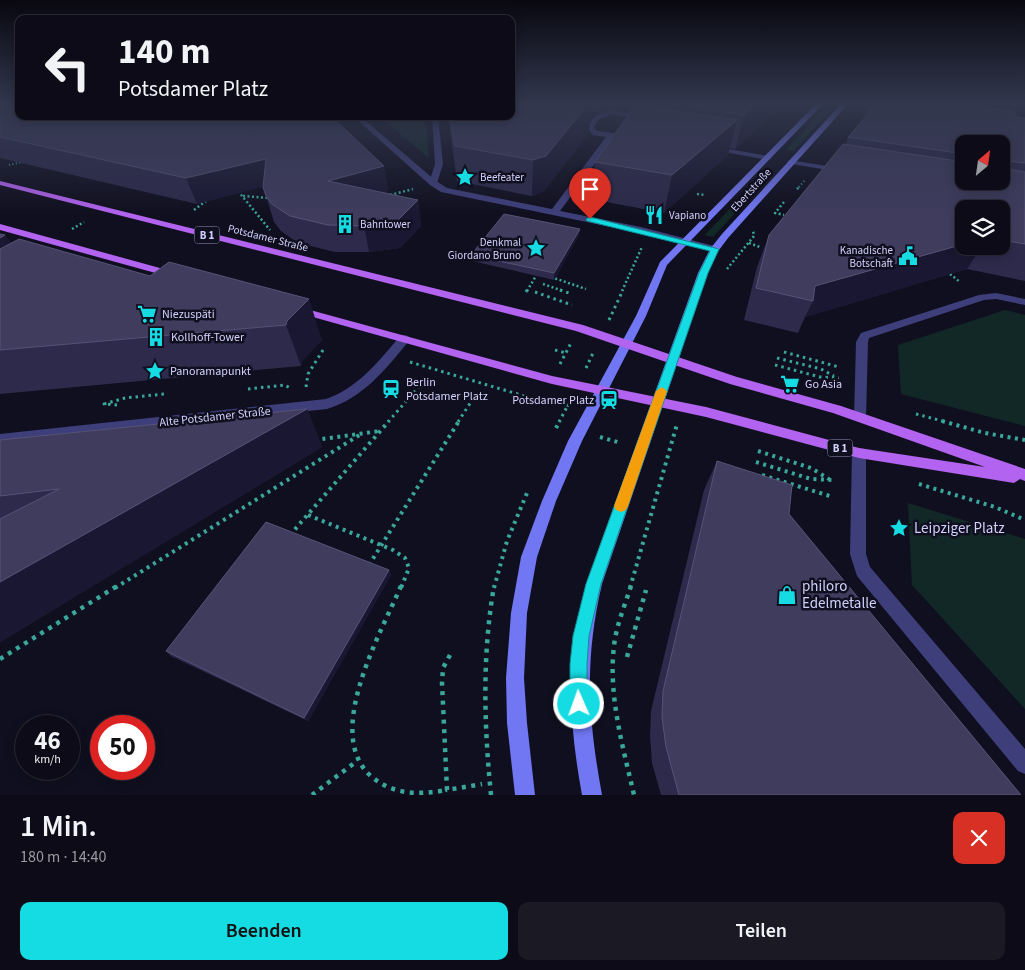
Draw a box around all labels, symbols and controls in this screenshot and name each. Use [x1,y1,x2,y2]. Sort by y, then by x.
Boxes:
text: 140 m [118,27,210,77]
icon: left [35,35,100,100]
text: Potsdamer Platz [118,73,268,105]
north arrow [955,135,1010,190]
map controls [955,135,1010,255]
street label: Ebertstraße [727,165,775,215]
place icon: Beefeater [454,166,476,188]
pin [569,168,611,219]
place label: Beefeater [480,170,524,185]
icon: arrive [576,175,604,203]
button: layers [955,200,1010,255]
restaurant icon: Vapiano [643,204,665,226]
place label: Vapiano [669,208,706,223]
building icon: Bahntower [334,213,356,235]
place label: Bahntower [360,217,411,232]
street label: Potsdamer Straße [226,221,310,255]
road number: B 1 [194,226,220,244]
place label: Denkmal Giordano Bruno [448,235,521,263]
place icon: Denkmal Giordano Bruno [525,237,547,259]
place label: Kanadische Botschaft [840,243,894,271]
public building icon: Kanadische Botschaft [897,245,919,267]
supermarket icon: Niezuspäti [136,303,158,325]
place label: Niezuspäti [162,306,215,323]
building icon: Kollhoff-Tower [145,326,167,348]
place label: Kollhoff-Tower [171,329,245,346]
place icon: Panoramapunkt [144,360,166,382]
place label: Panoramapunkt [170,363,251,380]
supermarket icon: Go Asia [779,373,801,395]
place label: Berlin Potsdamer Platz [406,374,488,405]
place label: Go Asia [805,376,842,393]
station icon: Berlin Potsdamer Platz [380,378,402,400]
station icon: Potsdamer Platz [598,389,620,411]
place label: Potsdamer Platz [512,392,594,409]
street label: Alte Potsdamer Straße [159,403,271,431]
road number: B 1 [828,439,852,456]
place icon: Leipziger Platz [888,517,910,539]
place label: Leipziger Platz [914,518,1005,539]
place label: philoro Edelmetalle [802,576,876,614]
shop icon: philoro Edelmetalle [776,584,798,606]
position arrow [552,677,604,729]
speed limit sign: 50 [90,715,155,780]
text: 46 [34,723,61,759]
text: km/h [34,751,61,768]
text: 1 Min. [20,805,97,848]
button: close [953,812,1005,864]
text: 180 m · 14:40 [20,846,107,868]
button: Beenden [20,902,508,960]
button: Teilen [518,902,1005,960]

